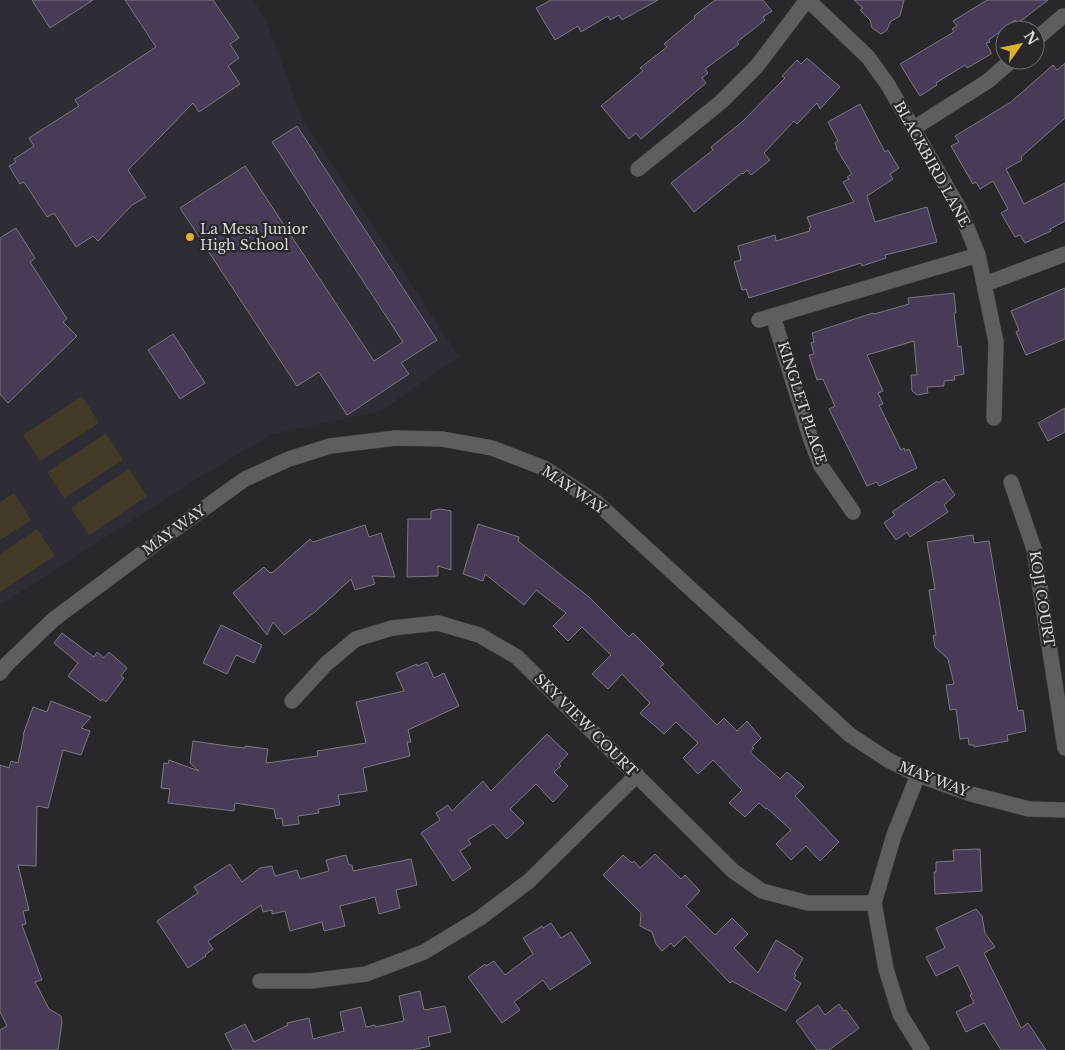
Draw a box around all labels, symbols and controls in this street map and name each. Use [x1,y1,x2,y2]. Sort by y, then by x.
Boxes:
north arrow [995,20,1045,70]
text: N [1020,27,1042,48]
street label: BLACKBIRD LANE [890,98,974,230]
place label: La Mesa Junior High School [200,220,308,254]
marker: La Mesa Junior High School [184,231,196,243]
street label: KINGLET PLACE [774,339,830,467]
street label: MAY WAY [538,462,610,519]
street label: MAY WAY [139,501,210,559]
street label: KOJI COURT [1026,550,1058,648]
street label: SKY VIEW COURT [531,670,641,780]
street label: MAY WAY [896,757,972,801]

